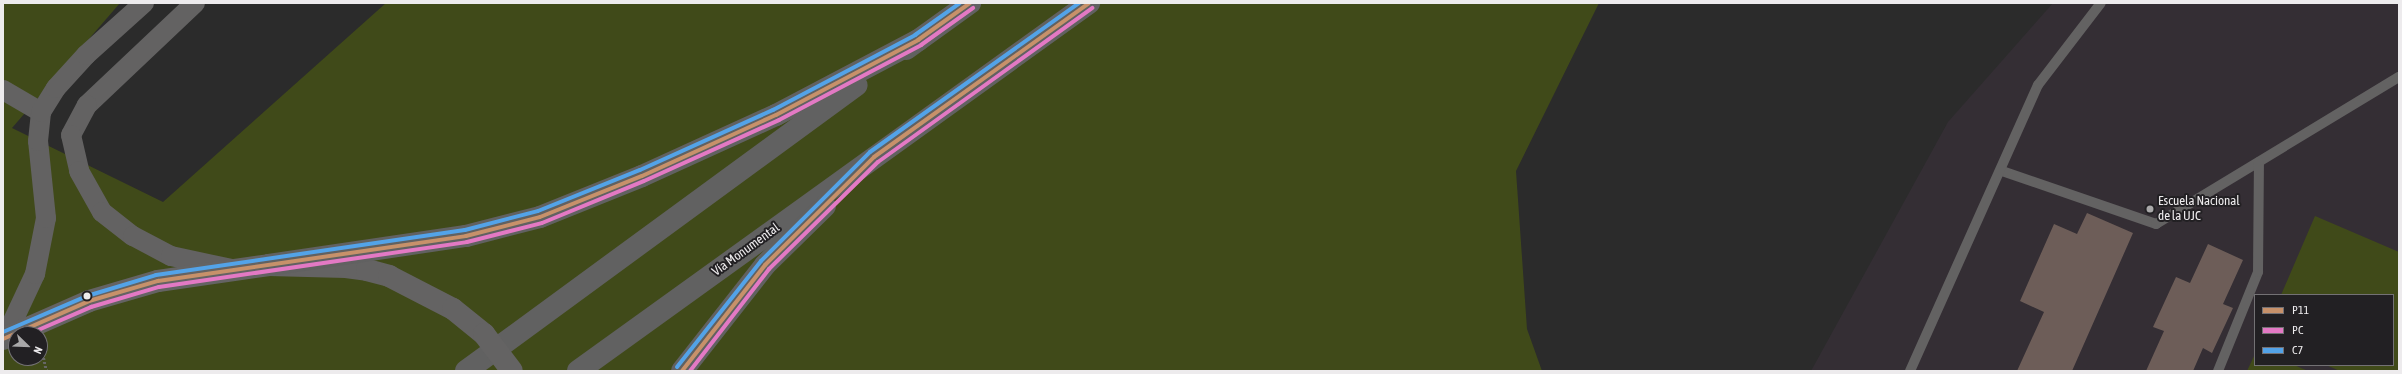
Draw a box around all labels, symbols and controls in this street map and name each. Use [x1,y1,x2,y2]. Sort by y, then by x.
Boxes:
place label: Escuela Nacional de la UJC [2158,194,2240,225]
marker: Escuela Nacional de la UJC [2145,204,2155,214]
street label: Vía Monumental [709,220,783,280]
unlabelled marker [82,291,92,301]
legend [2254,294,2394,366]
text: P11 [2292,303,2309,317]
text: PC [2292,323,2303,337]
north arrow [8,326,48,366]
text: C7 [2292,343,2303,357]
text: N [31,345,45,356]

